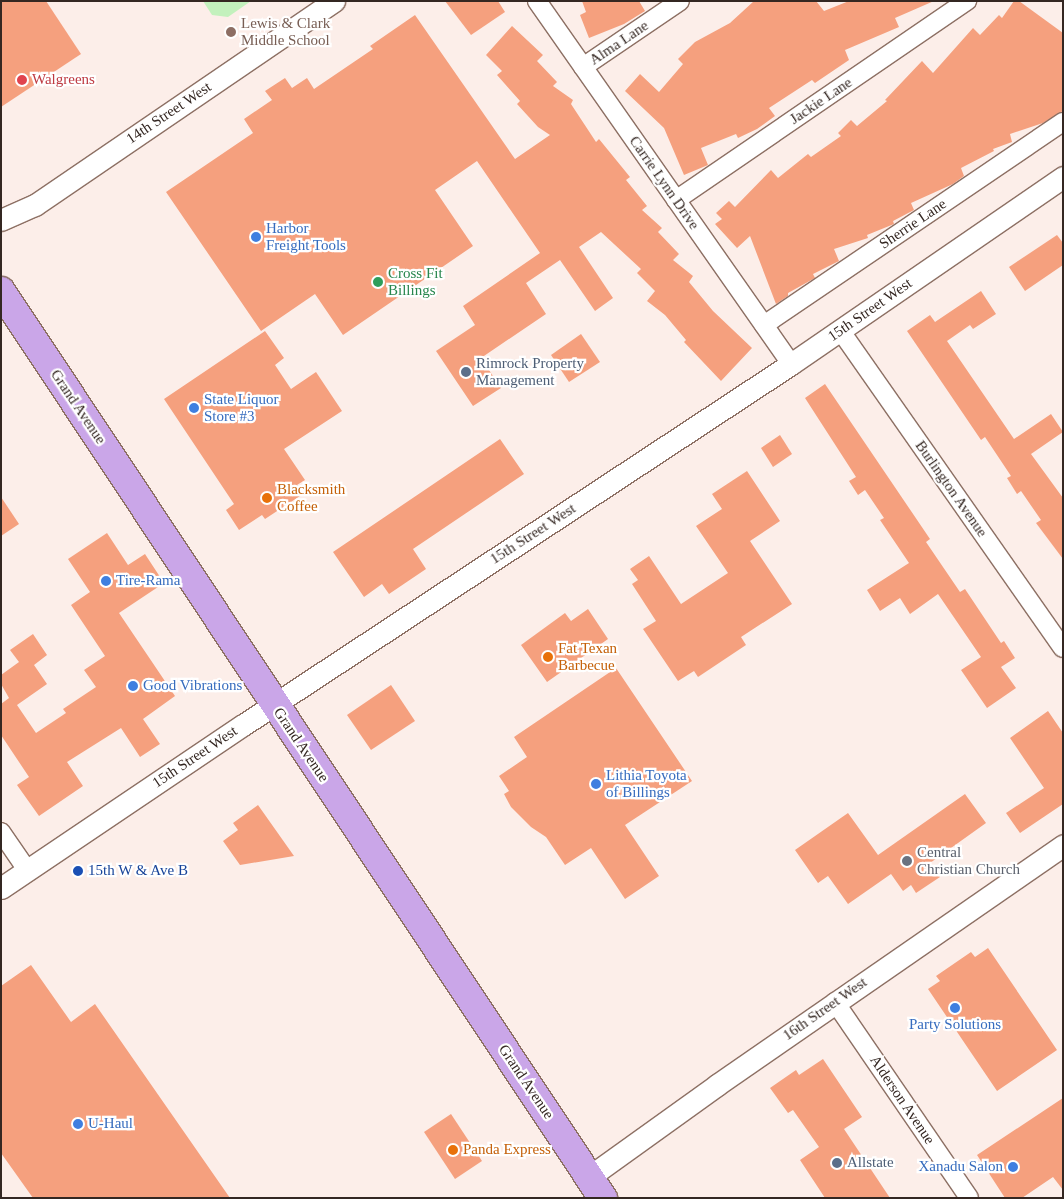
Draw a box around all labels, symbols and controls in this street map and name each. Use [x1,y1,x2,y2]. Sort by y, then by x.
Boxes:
place label: Lewis & Clark Middle School [241,14,330,49]
street label: Alma Lane [586,17,652,69]
marker: Lewis & Clark Middle School [225,26,237,38]
place label: Walgreens [32,71,95,89]
marker: Walgreens [16,74,28,86]
street label: Jackie Lane [786,74,856,128]
street label: 14th Street West [123,78,215,148]
street label: Carrie Lynn Drive [625,133,703,233]
street label: Sherrie Lane [876,195,950,253]
place label: Harbor Freight Tools [266,219,346,254]
marker: Harbor Freight Tools [250,231,262,243]
place label: Cross Fit Billings [388,264,443,299]
street label: 15th Street West [824,274,916,346]
marker: Cross Fit Billings [372,276,384,288]
place label: Rimrock Property Management [476,354,584,389]
street label: Grand Avenue [46,366,110,448]
marker: Rimrock Property Management [460,366,472,378]
place label: State Liquor Store #3 [204,390,279,425]
marker: State Liquor Store #3 [188,402,200,414]
street label: Burlington Avenue [911,437,991,541]
place label: Blacksmith Coffee [277,480,345,515]
marker: Blacksmith Coffee [261,492,273,504]
street label: 15th Street West [487,500,579,568]
place label: Tire-Rama [116,572,180,590]
marker: Tire-Rama [100,575,112,587]
place label: Fat Texan Barbecue [558,639,617,674]
marker: Fat Texan Barbecue [542,651,554,663]
place label: Good Vibrations [143,677,243,695]
marker: Good Vibrations [127,680,139,692]
street label: Grand Avenue [269,704,333,786]
street label: 15th Street West [149,722,241,792]
place label: Lithia Toyota of Billings [606,766,687,801]
marker: Lithia Toyota of Billings [590,778,602,790]
place label: Central Christian Church [917,843,1020,878]
marker: Central Christian Church [901,855,913,867]
place label: 15th W & Ave B [88,862,189,880]
marker: 15th W & Ave B [72,865,84,877]
street label: 16th Street West [779,973,871,1045]
marker: Party Solutions [949,1002,961,1014]
place label: Party Solutions [909,1016,1001,1034]
street label: Grand Avenue [494,1041,558,1123]
street label: Alderson Avenue [865,1052,939,1148]
place label: U-Haul [88,1115,133,1133]
marker: U-Haul [72,1118,84,1130]
place label: Panda Express [463,1141,551,1159]
marker: Panda Express [447,1144,459,1156]
place label: Allstate [847,1154,894,1172]
marker: Allstate [831,1157,843,1169]
place label: Xanadu Salon [918,1158,1003,1176]
marker: Xanadu Salon [1007,1161,1019,1173]

